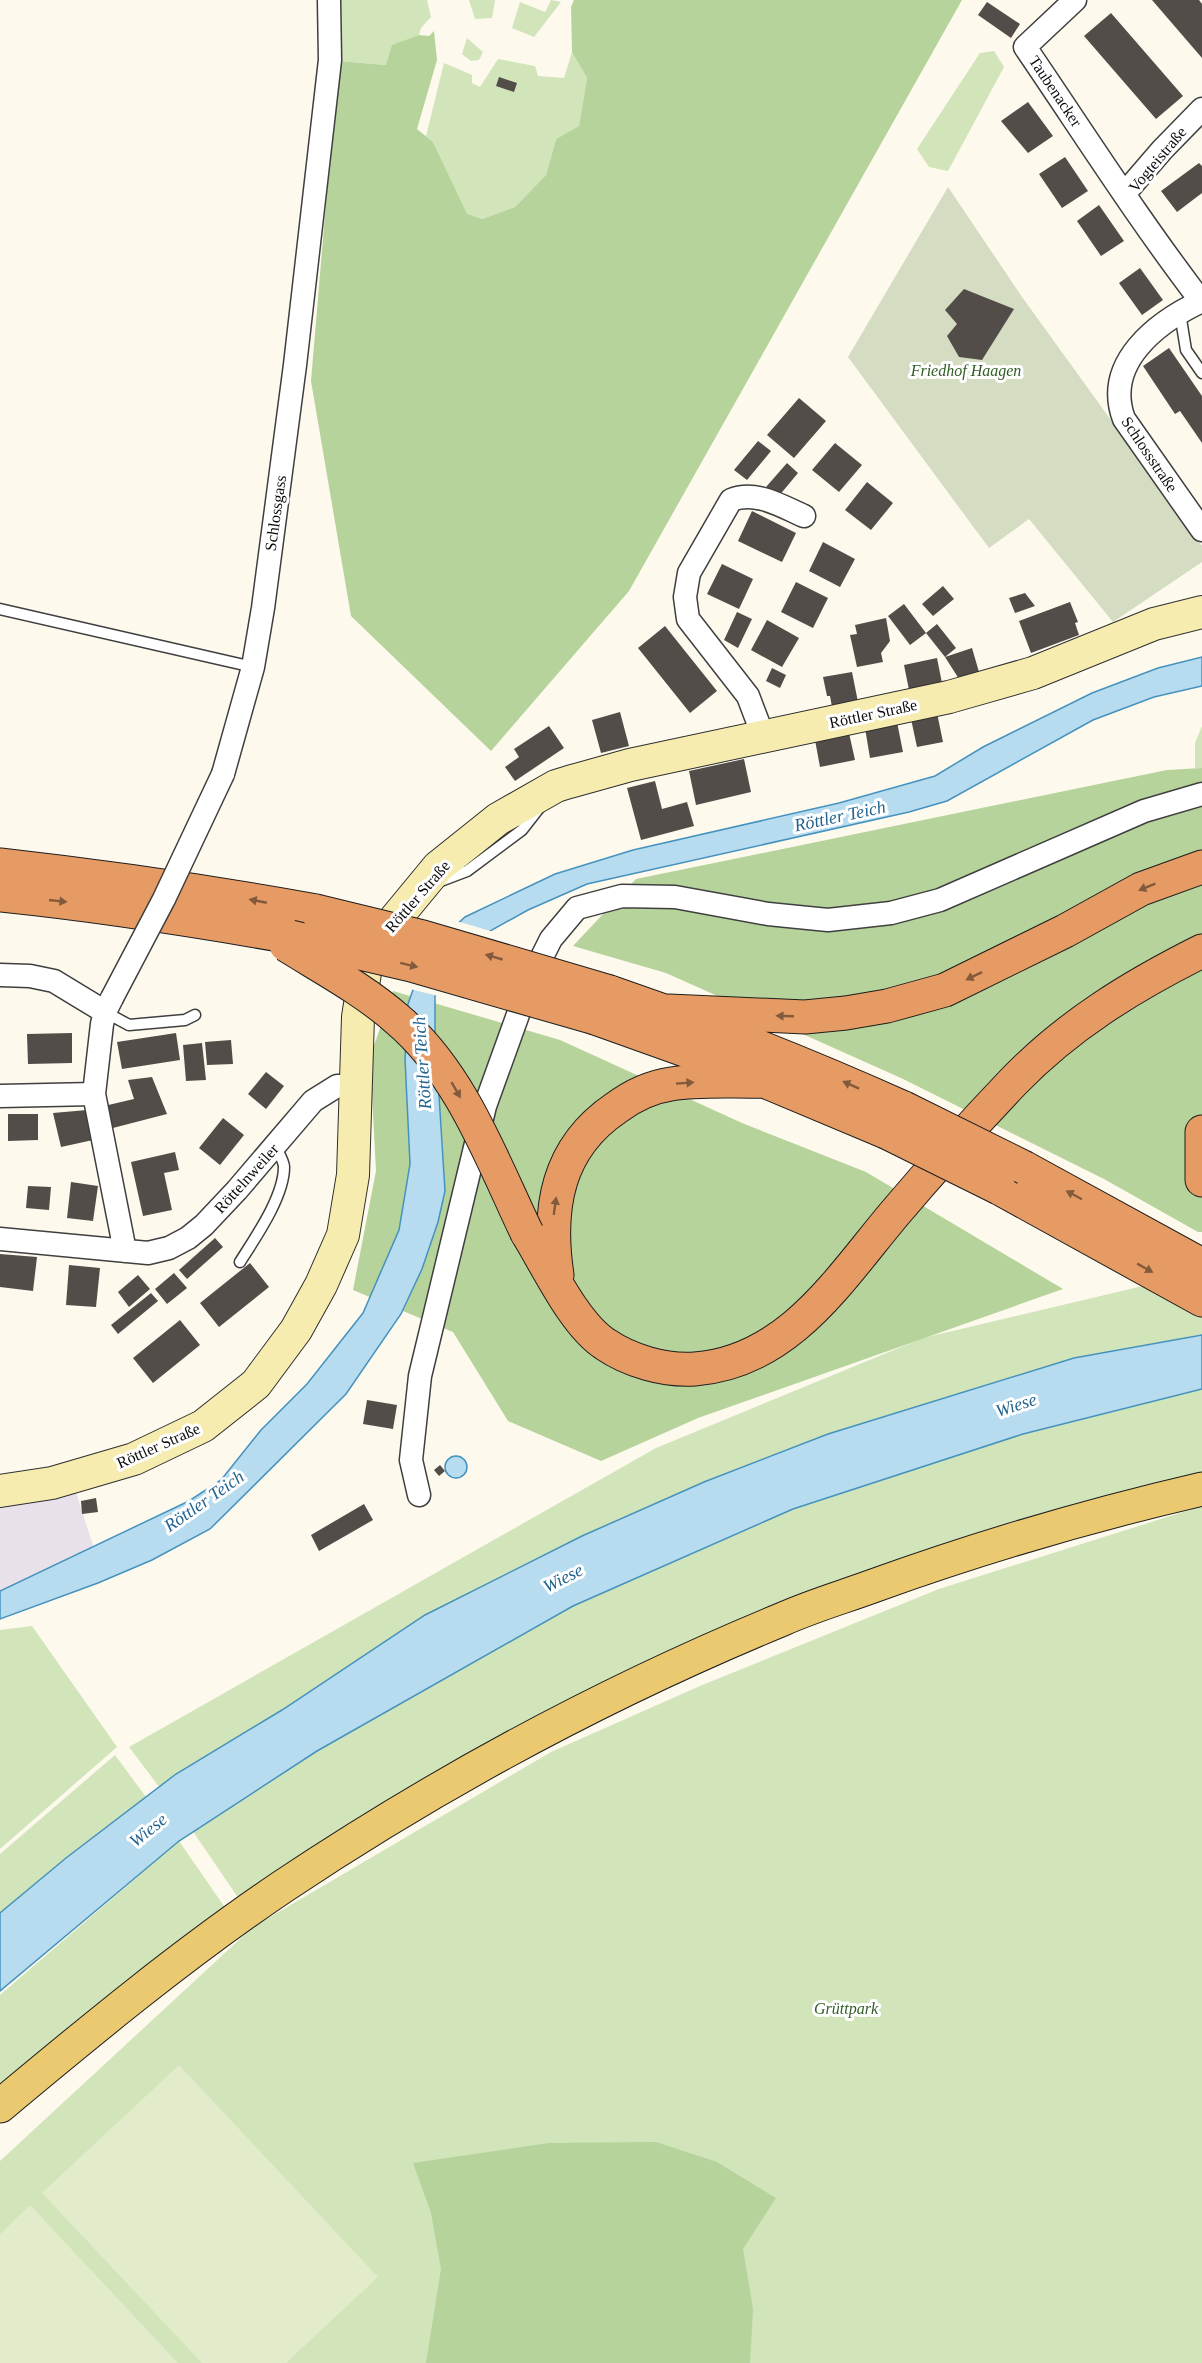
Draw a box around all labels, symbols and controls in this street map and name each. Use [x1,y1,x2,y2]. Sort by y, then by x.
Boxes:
street label: Taubenacker [1026,53,1086,130]
street label: Vogteistraße [1125,123,1190,196]
park label: Friedhof Haagen [910,362,1021,380]
street label: Schlossstraße [1118,413,1181,495]
street label: Schlossgass [262,474,290,552]
street label: Röttler Straße [828,696,919,731]
water label: Röttler Teich [792,797,887,836]
street label: Röttler Straße [382,857,453,936]
one-way arrow [1138,883,1156,892]
one-way arrow [49,896,68,906]
one-way arrow [248,896,267,905]
one-way arrow [485,952,503,961]
one-way arrow [400,960,418,970]
one-way arrow [965,971,982,981]
one-way arrow [775,1011,794,1021]
water label: Röttler Teich [409,1016,435,1111]
one-way arrow [676,1078,695,1088]
one-way arrow [842,1080,859,1089]
one-way arrow [451,1082,461,1099]
street label: Röttelnweiler [211,1140,282,1216]
one-way arrow [1065,1190,1082,1200]
one-way arrow [551,1197,560,1216]
one-way arrow [1137,1263,1154,1273]
water label: Wiese [993,1389,1039,1421]
street label: Röttler Straße [114,1420,202,1471]
water label: Röttler Teich [159,1466,248,1536]
water label: Wiese [540,1560,586,1596]
water label: Wiese [125,1809,171,1851]
park label: Grüttpark [814,2000,879,2018]

